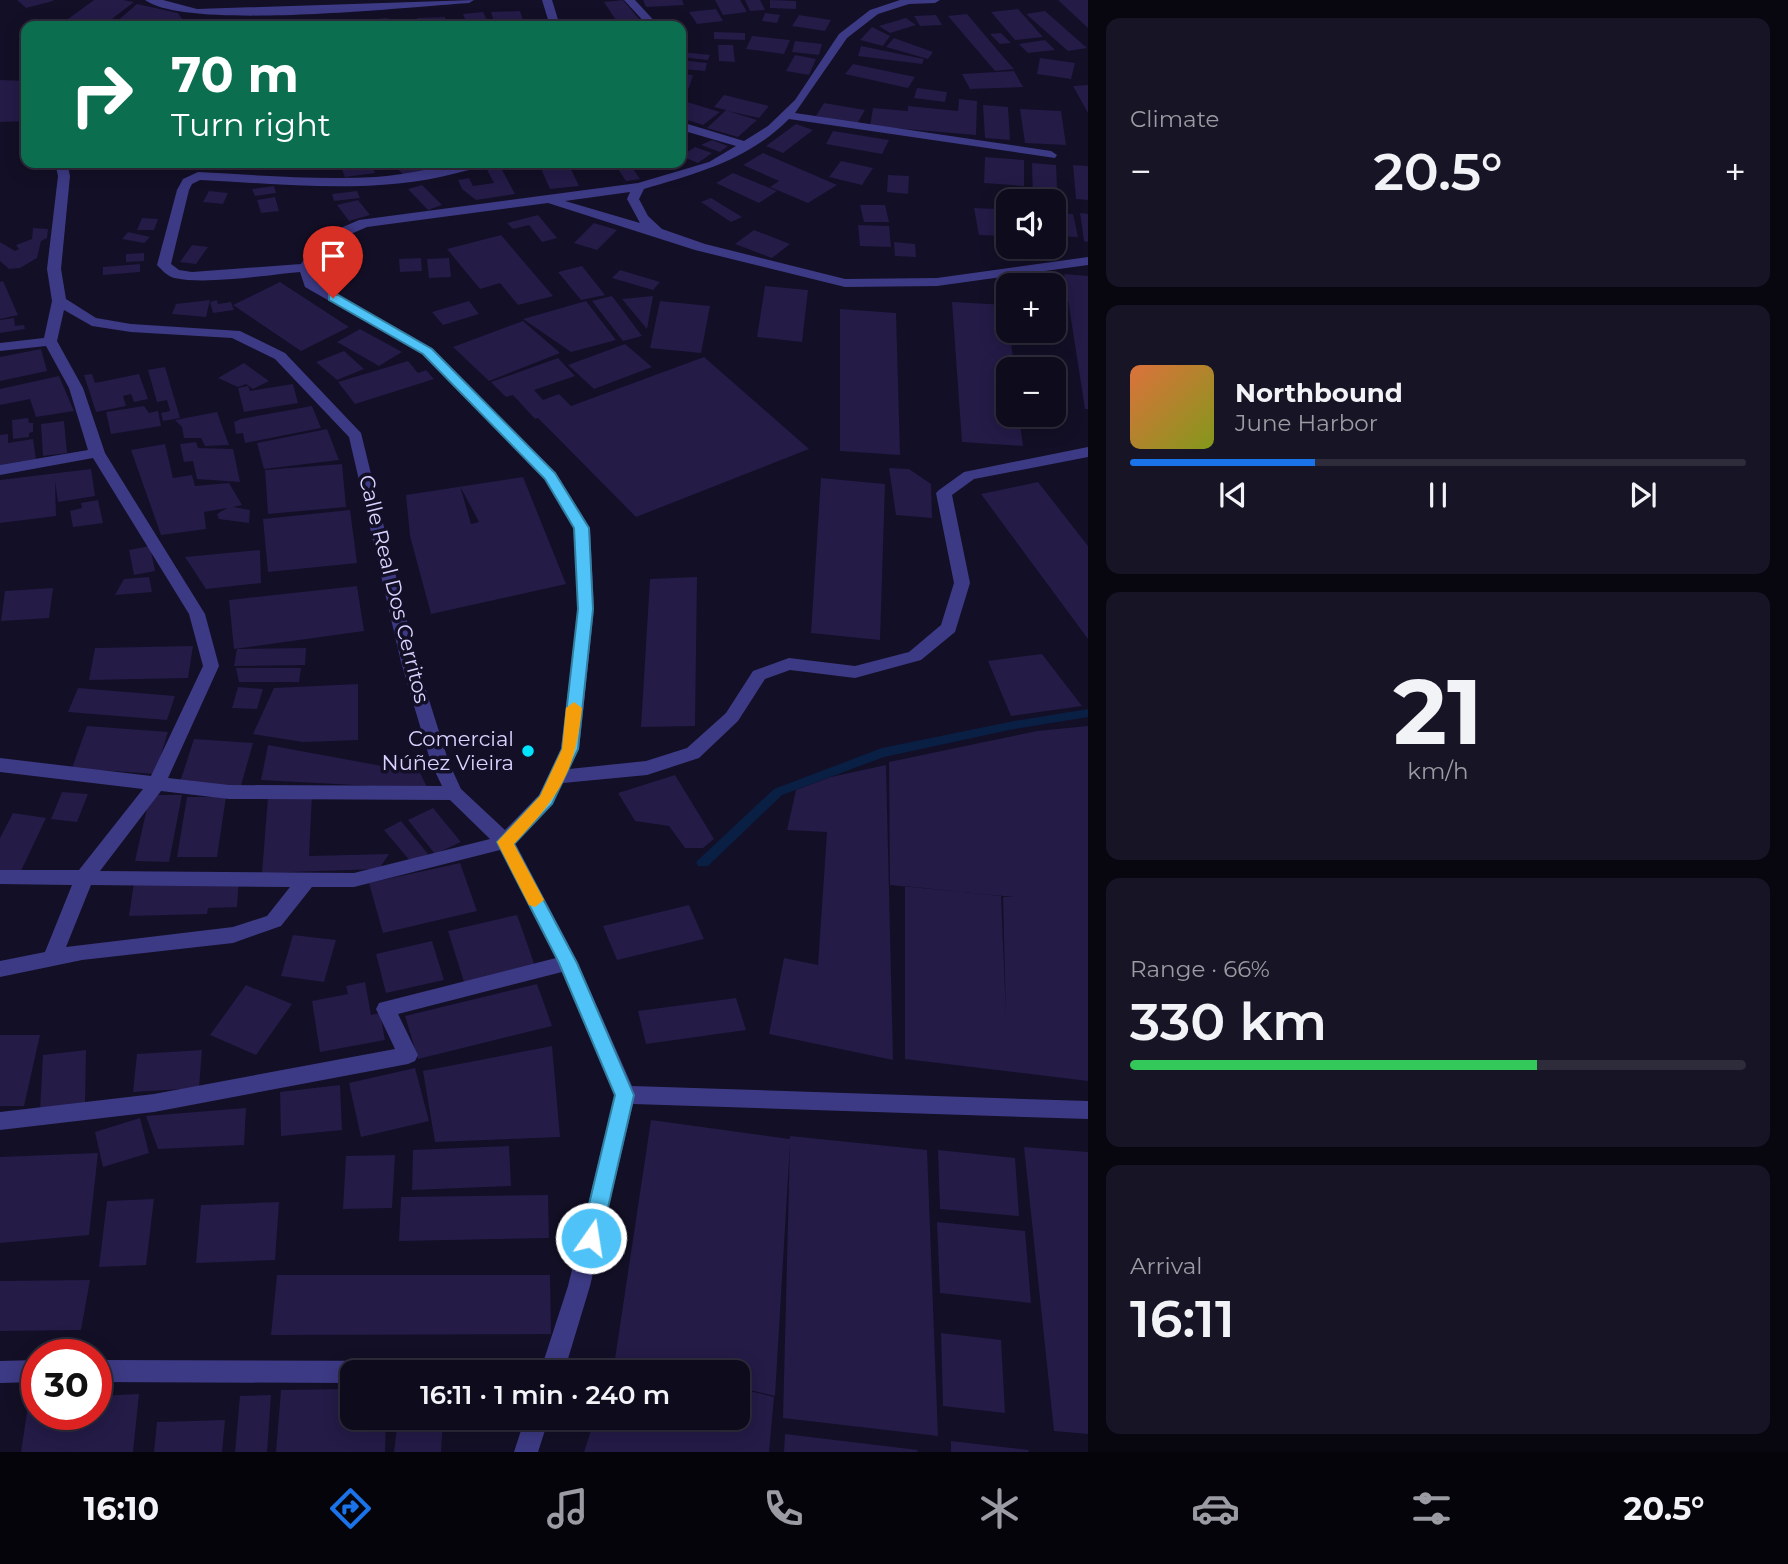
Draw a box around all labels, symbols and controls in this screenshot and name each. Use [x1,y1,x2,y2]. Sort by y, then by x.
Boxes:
text: 70 m [171,45,299,104]
icon: right [56,49,147,140]
text: Turn right [171,105,331,144]
text: Climate [1130,105,1219,133]
text: 20.5° [1374,140,1502,203]
text: − [1130,148,1152,195]
text: + [1724,148,1746,195]
map controls [996,189,1066,427]
button: sound [996,189,1066,259]
pin [303,226,363,298]
icon: arrive [314,237,352,275]
button: + [996,273,1066,343]
button: − [996,357,1066,427]
text: Northbound [1235,377,1403,409]
text: June Harbor [1235,409,1378,437]
street label: Calle Real Dos Cerritos [354,472,435,706]
icon: previous [1214,476,1252,514]
icon: pause [1419,476,1457,514]
icon: next [1624,476,1662,514]
text: 21 [1393,656,1483,767]
place label: Comercial Núñez Vieira [382,726,514,775]
marker: Comercial Núñez Vieira [520,743,536,759]
text: km/h [1407,757,1469,785]
text: Range · 66% [1130,955,1270,983]
text: 330 km [1130,990,1327,1053]
position arrow [554,1201,628,1275]
text: Arrival [1130,1252,1203,1280]
text: 16:11 [1130,1287,1235,1350]
speed limit sign: 30 [21,1339,112,1430]
text: 16:11 · 1 min · 240 m [420,1379,670,1411]
icon: directions [326,1484,375,1533]
icon: music [543,1484,592,1533]
icon: phone [759,1484,808,1533]
icon: climate [975,1484,1024,1533]
icon: car [1191,1484,1240,1533]
icon: filters [1407,1484,1456,1533]
text: 16:10 [84,1489,159,1528]
text: 20.5° [1624,1489,1704,1528]

